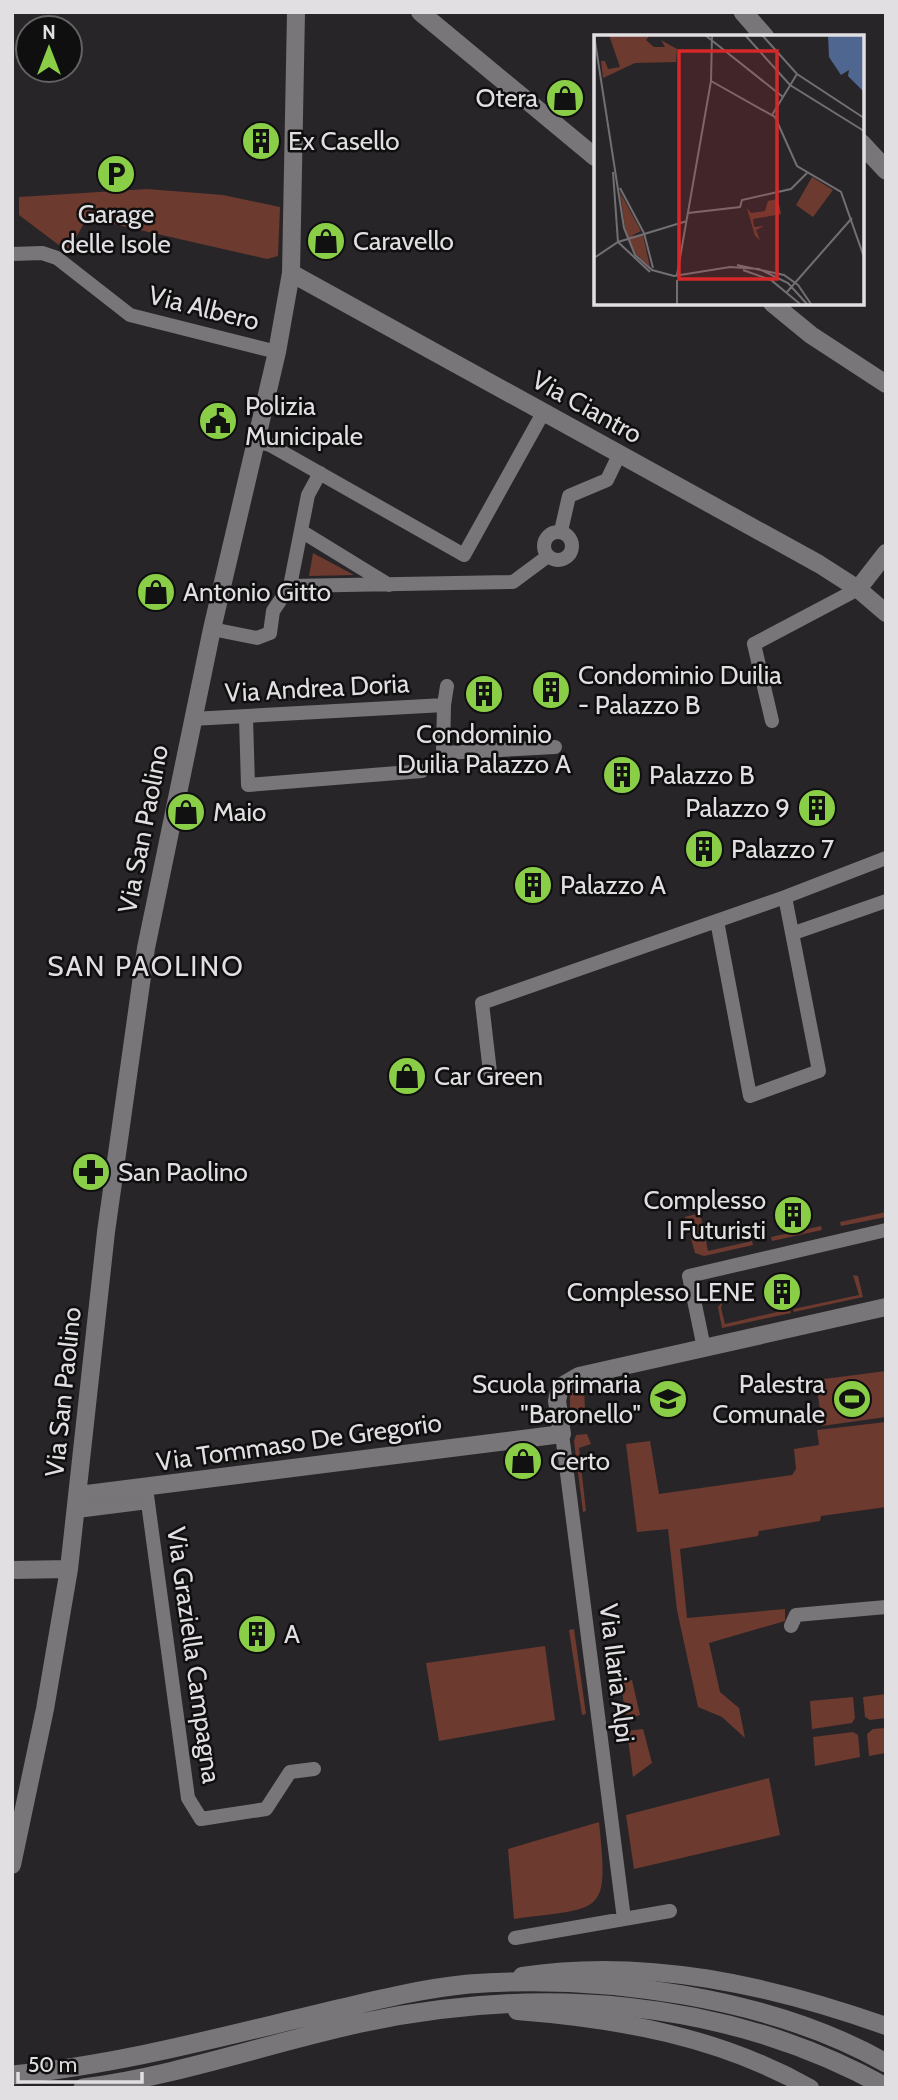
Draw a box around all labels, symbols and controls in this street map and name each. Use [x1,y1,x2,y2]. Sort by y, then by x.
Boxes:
north arrow [14,14,84,84]
text: N [42,21,56,44]
inset map [594,35,863,304]
shop icon: Otera [544,77,586,119]
place label: Otera [475,82,539,114]
building icon: Ex Casello [240,120,282,162]
place label: Ex Casello [288,125,400,157]
parking icon: Garage delle Isole [95,153,137,195]
place label: Garage delle Isole [61,198,171,260]
shop icon: Caravello [305,220,347,262]
place label: Caravello [353,225,454,257]
street label: Via Albero [145,279,263,337]
street label: Via Ciantro [526,364,648,450]
place label: Polizia Municipale [245,390,363,452]
public building icon: Polizia Municipale [197,400,239,442]
shop icon: Antonio Gitto [135,571,177,613]
place label: Antonio Gitto [183,576,331,608]
place label: Condominio Duilia - Palazzo B [578,659,782,721]
street label: Via Andrea Doria [224,667,411,709]
building icon: Condominio Duilia - Palazzo B [530,669,572,711]
building icon: Condominio Duilia Palazzo A [463,673,505,715]
place label: Condominio Duilia Palazzo A [397,718,571,780]
street label: Via San Paolino [111,742,175,916]
building icon: Palazzo B [601,754,643,796]
place label: Palazzo B [649,759,754,791]
building icon: Palazzo 9 [796,787,838,829]
shop icon: Maio [165,791,207,833]
place label: Palazzo 9 [685,792,790,824]
place label: Maio [213,796,266,828]
building icon: Palazzo 7 [683,828,725,870]
place label: Palazzo 7 [731,833,834,865]
building icon: Palazzo A [512,864,554,906]
place label: Palazzo A [560,869,666,901]
district label: SAN PAOLINO [47,949,245,983]
shop icon: Car Green [386,1055,428,1097]
place label: Car Green [434,1060,543,1092]
pharmacy icon: San Paolino [70,1151,112,1193]
place label: San Paolino [118,1156,248,1188]
place label: Complesso I Futuristi [644,1184,766,1246]
building icon: Complesso I Futuristi [772,1194,814,1236]
building icon: Complesso LENE [761,1271,803,1313]
place label: Complesso LENE [567,1276,755,1308]
street label: Via San Paolino [38,1305,88,1479]
place label: Scuola primaria "Baronello" [472,1368,642,1430]
place label: Palestra Comunale [712,1368,826,1430]
school or university icon: Scuola primaria "Baronello" [647,1378,689,1420]
sports icon: Palestra Comunale [831,1378,873,1420]
street label: Via Tommaso De Gregorio [154,1406,444,1478]
shop icon: Certo [502,1440,544,1482]
place label: Certo [550,1445,610,1477]
street label: Via Graziella Campagna [160,1525,228,1786]
street label: Via Ilaria Alpi [593,1602,641,1744]
building icon: A [236,1613,278,1655]
place label: A [284,1618,300,1650]
scale bar [18,2040,142,2084]
text: 50 m [28,2052,77,2077]

